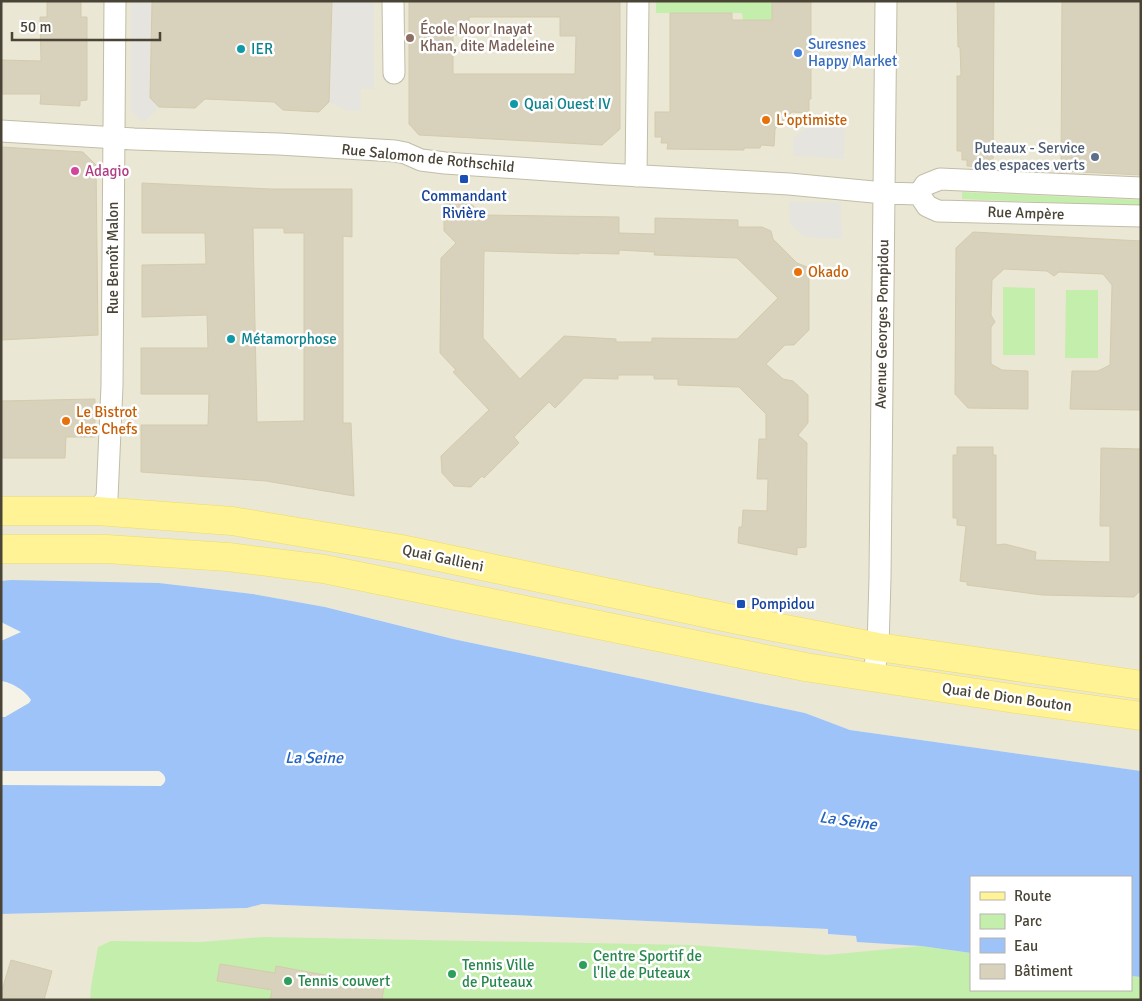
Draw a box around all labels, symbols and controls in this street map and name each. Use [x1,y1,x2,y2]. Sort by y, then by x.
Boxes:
scale bar [12,10,160,42]
text: 50 m [20,18,51,36]
place label: École Noor Inayat Khan, dite Madeleine [420,19,555,55]
marker: École Noor Inayat Khan, dite Madeleine [404,32,416,44]
place label: Suresnes Happy Market [808,35,897,70]
place label: IER [251,40,273,58]
marker: IER [235,43,247,55]
marker: Suresnes Happy Market [792,47,804,59]
place label: Quai Ouest IV [524,95,611,113]
marker: Quai Ouest IV [508,98,520,110]
place label: L'optimiste [776,111,847,129]
marker: L'optimiste [760,114,772,126]
place label: Puteaux - Service des espaces verts [974,139,1085,174]
street label: Rue Salomon de Rothschild [341,140,515,176]
marker: Puteaux - Service des espaces verts [1089,151,1101,163]
place label: Adagio [85,162,129,180]
marker: Adagio [69,165,81,177]
marker: Commandant Rivière [458,173,470,185]
place label: Commandant Rivière [421,187,507,222]
street label: Rue Benoît Malon [104,202,122,314]
street label: Rue Ampère [987,203,1065,223]
street label: Avenue Georges Pompidou [872,239,892,409]
place label: Okado [808,263,849,281]
marker: Okado [792,266,804,278]
place label: Métamorphose [241,330,337,348]
marker: Métamorphose [225,333,237,345]
place label: Le Bistrot des Chefs [76,403,138,438]
marker: Le Bistrot des Chefs [60,415,72,427]
street label: Quai Gallieni [401,541,485,575]
place label: Pompidou [751,595,815,613]
marker: Pompidou [735,598,747,610]
street label: Quai de Dion Bouton [941,679,1073,715]
water label: La Seine [285,748,344,768]
water label: La Seine [818,807,879,835]
legend [970,876,1132,991]
text: Route [1014,887,1051,905]
text: Parc [1014,912,1042,930]
text: Eau [1014,937,1038,955]
place label: Centre Sportif de l'Ile de Puteaux [593,947,702,982]
place label: Tennis Ville de Puteaux [462,956,535,991]
marker: Centre Sportif de l'Ile de Puteaux [577,959,589,971]
text: Bâtiment [1014,962,1073,980]
marker: Tennis Ville de Puteaux [446,968,458,980]
place label: Tennis couvert [298,972,390,990]
marker: Tennis couvert [282,975,294,987]

